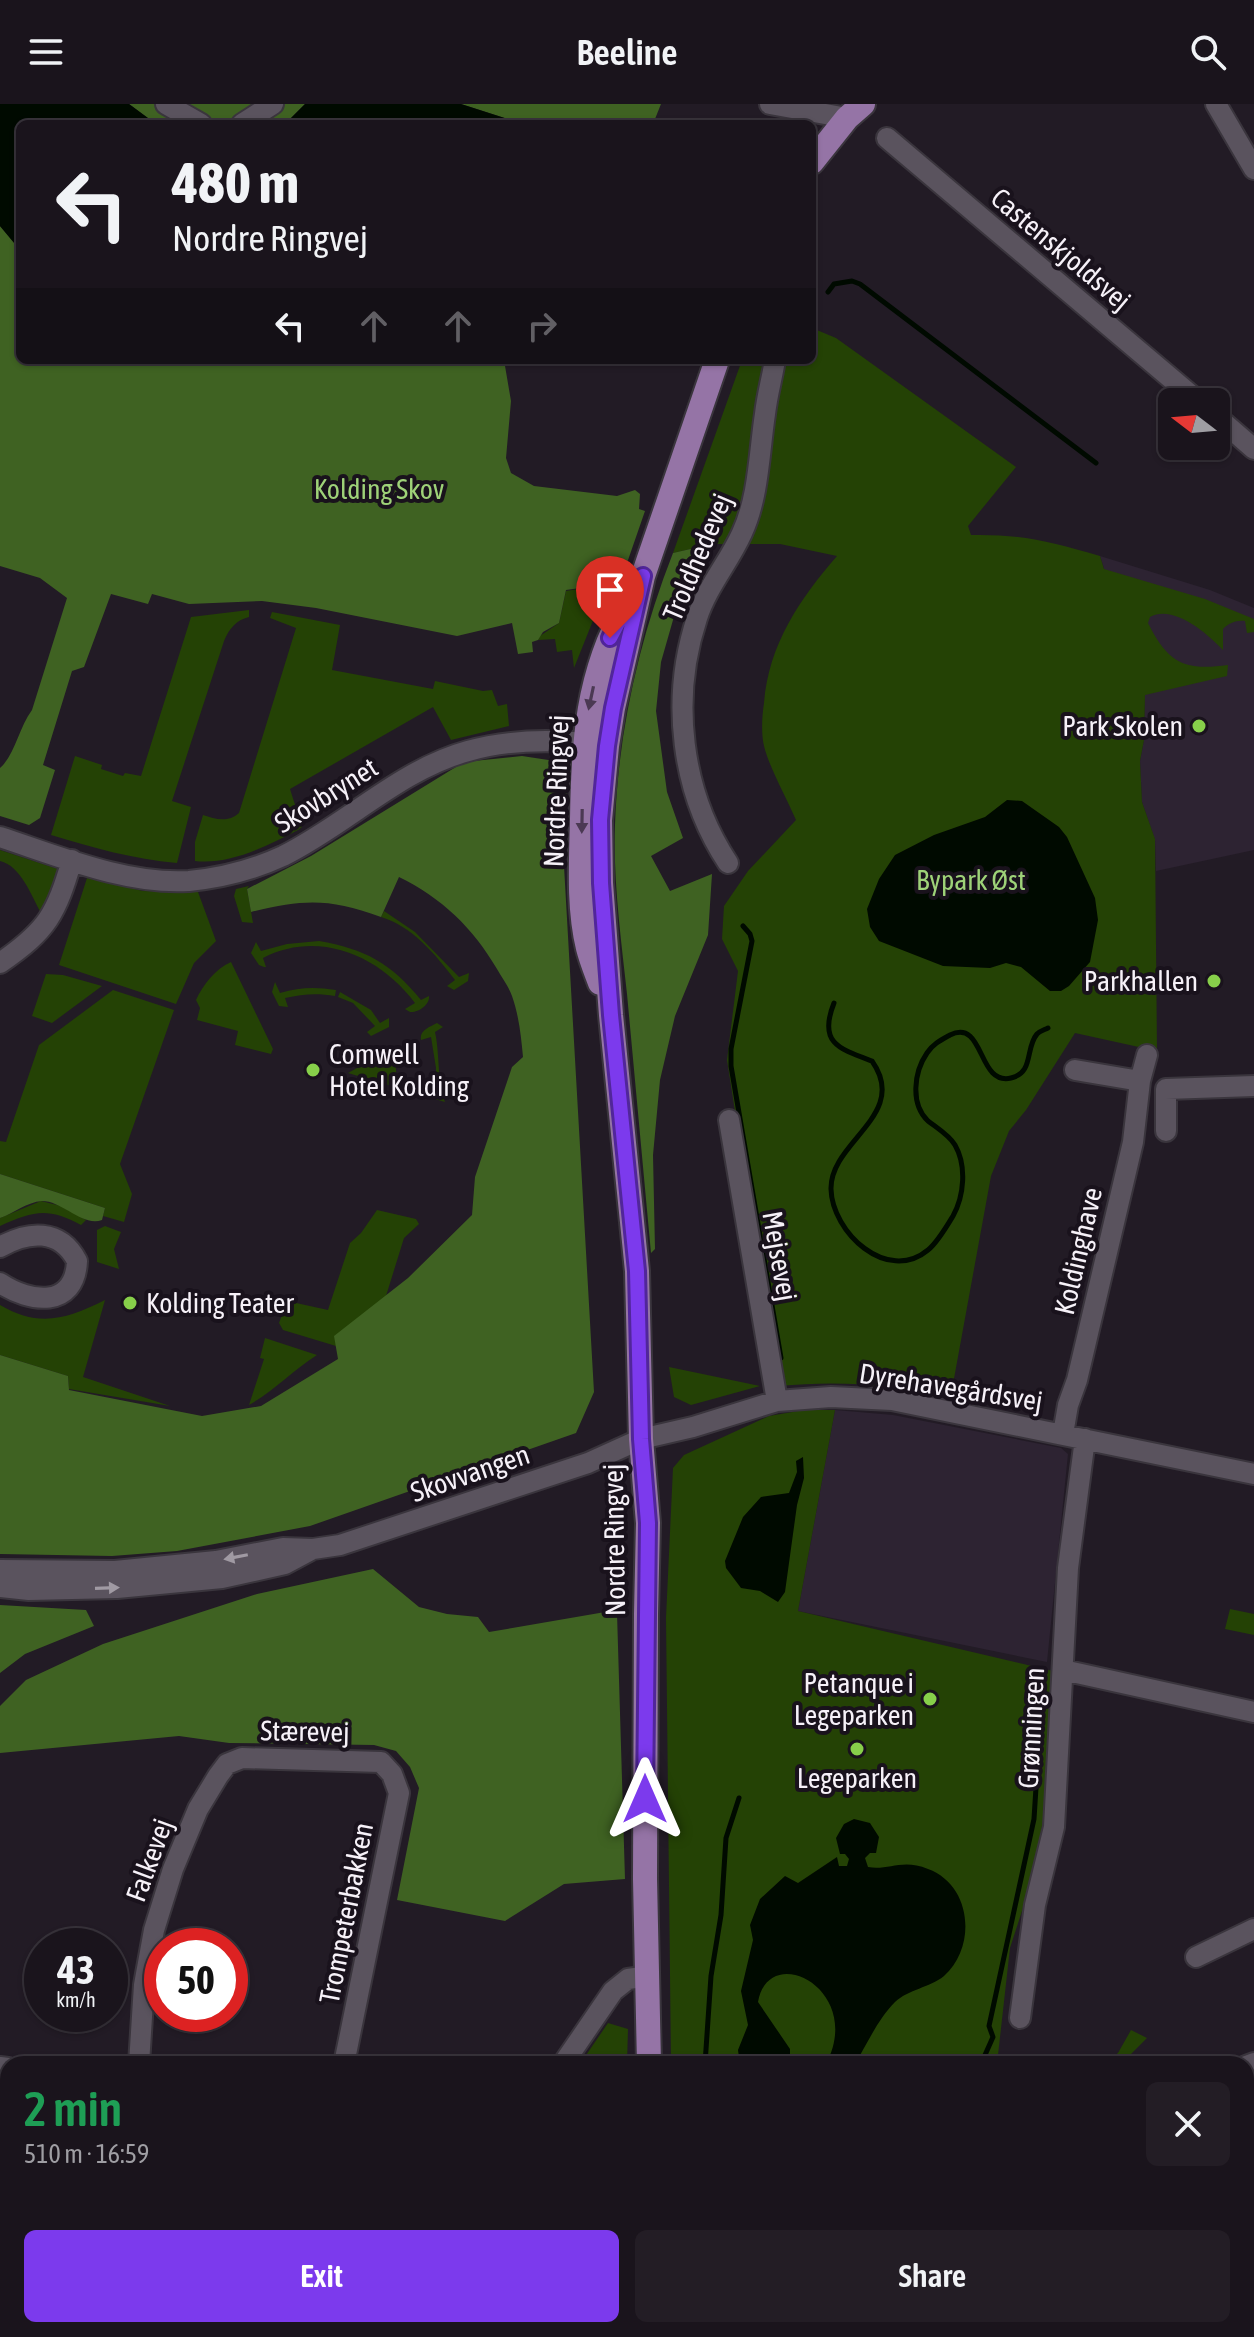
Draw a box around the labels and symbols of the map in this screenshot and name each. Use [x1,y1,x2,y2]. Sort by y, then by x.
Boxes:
street label: Castenskjoldsvej [985,181,1137,317]
north arrow [1158,388,1230,460]
park label: Kolding Skov [314,473,444,505]
street label: Troldhedevej [656,489,738,625]
pin [576,556,644,638]
one-way arrow [584,686,597,711]
place label: Park Skolen [1062,710,1183,742]
street label: Nordre Ringvej [537,714,575,868]
marker: Park Skolen [1190,717,1208,735]
street label: Skovbrynet [269,751,383,839]
one-way arrow [575,809,588,834]
park label: Bypark Øst [916,864,1026,896]
place label: Parkhallen [1084,965,1198,997]
marker: Parkhallen [1205,972,1223,990]
place label: Comwell Hotel Kolding [329,1038,469,1102]
marker: Comwell Hotel Kolding [304,1061,322,1079]
street label: Koldinghave [1048,1184,1108,1318]
street label: Mejsevej [756,1209,804,1303]
place label: Kolding Teater [146,1287,294,1319]
marker: Kolding Teater [121,1294,139,1312]
street label: Dyrehavegårdsvej [857,1357,1045,1417]
street label: Skovvangen [406,1438,534,1508]
street label: Nordre Ringvej [597,1463,631,1617]
one-way arrow [224,1551,249,1563]
one-way arrow [95,1582,120,1594]
place label: Petanque i Legeparken [794,1667,914,1731]
street label: Grønningen [1012,1667,1050,1789]
marker: Petanque i Legeparken [921,1690,939,1708]
street label: Stærevej [260,1714,350,1748]
marker: Legeparken [848,1740,866,1758]
position arrow [603,1757,687,1841]
place label: Legeparken [797,1762,917,1794]
street label: Falkevej [119,1814,179,1906]
street label: Trompeterbakken [313,1820,379,2006]
speed limit sign: 50 [144,1928,248,2032]

